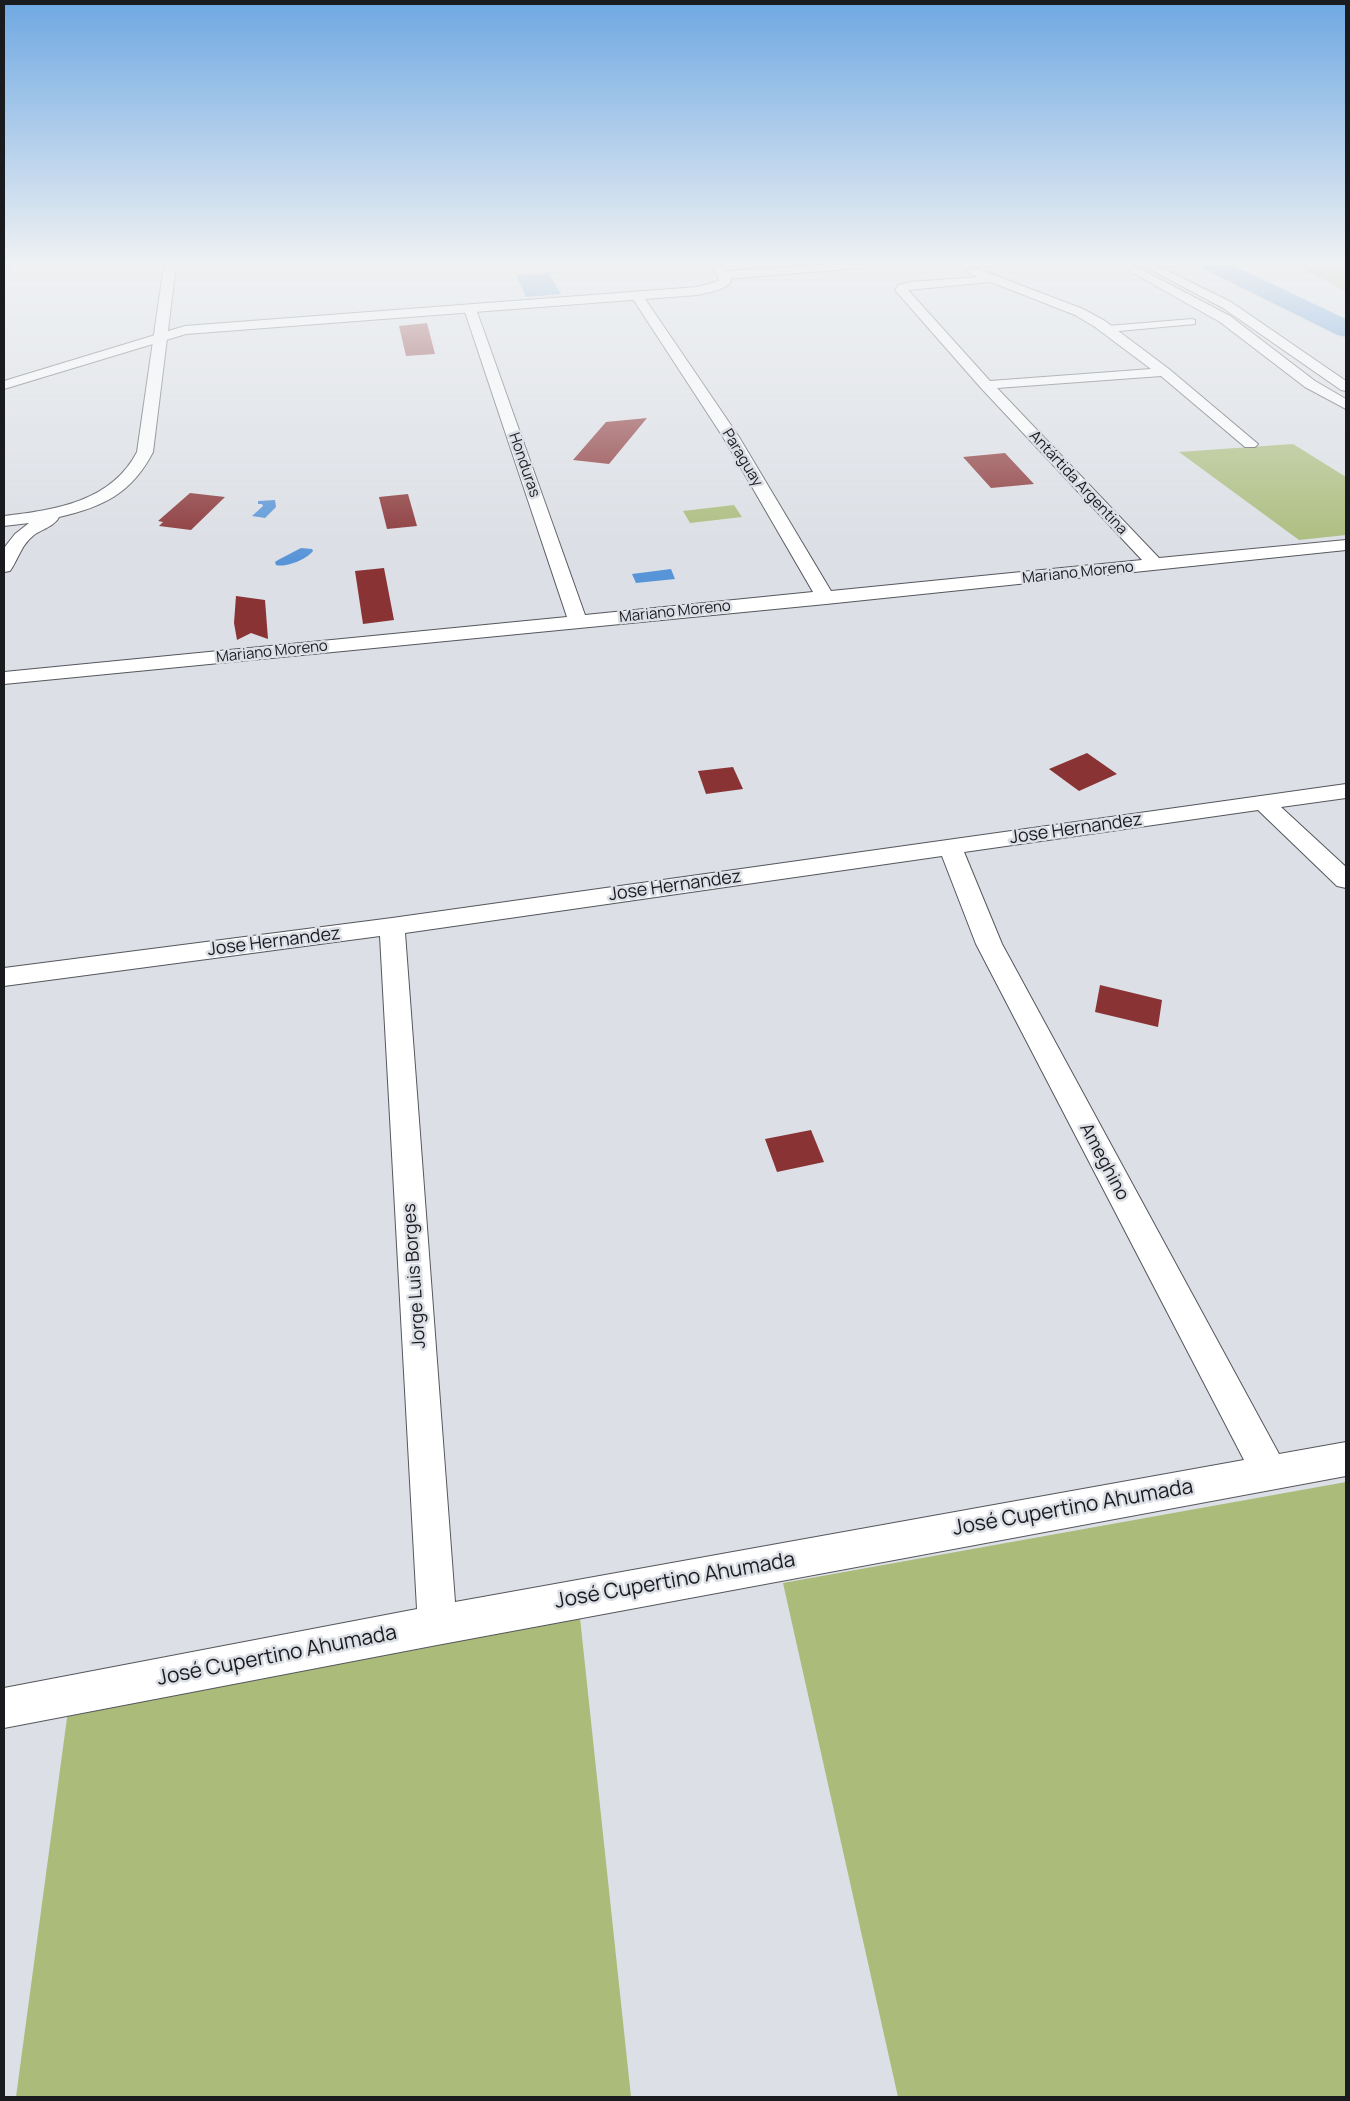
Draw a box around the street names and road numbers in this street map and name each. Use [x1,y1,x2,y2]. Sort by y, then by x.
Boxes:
street label: Paraguay [718,426,766,490]
street label: Antártida Argentina [1025,427,1131,539]
street label: Honduras [505,430,543,500]
street label: Mariano Moreno [1021,558,1135,588]
street label: Mariano Moreno [618,597,732,627]
street label: Mariano Moreno [215,637,329,667]
street label: Jose Hernandez [1008,809,1144,849]
street label: Jose Hernandez [607,866,743,906]
street label: Jose Hernandez [206,923,342,961]
street label: Ameghino [1075,1120,1133,1204]
street label: Jorge Luis Borges [399,1203,431,1349]
street label: José Cupertino Ahumada [951,1474,1195,1542]
street label: José Cupertino Ahumada [553,1547,797,1615]
street label: José Cupertino Ahumada [155,1620,399,1692]

